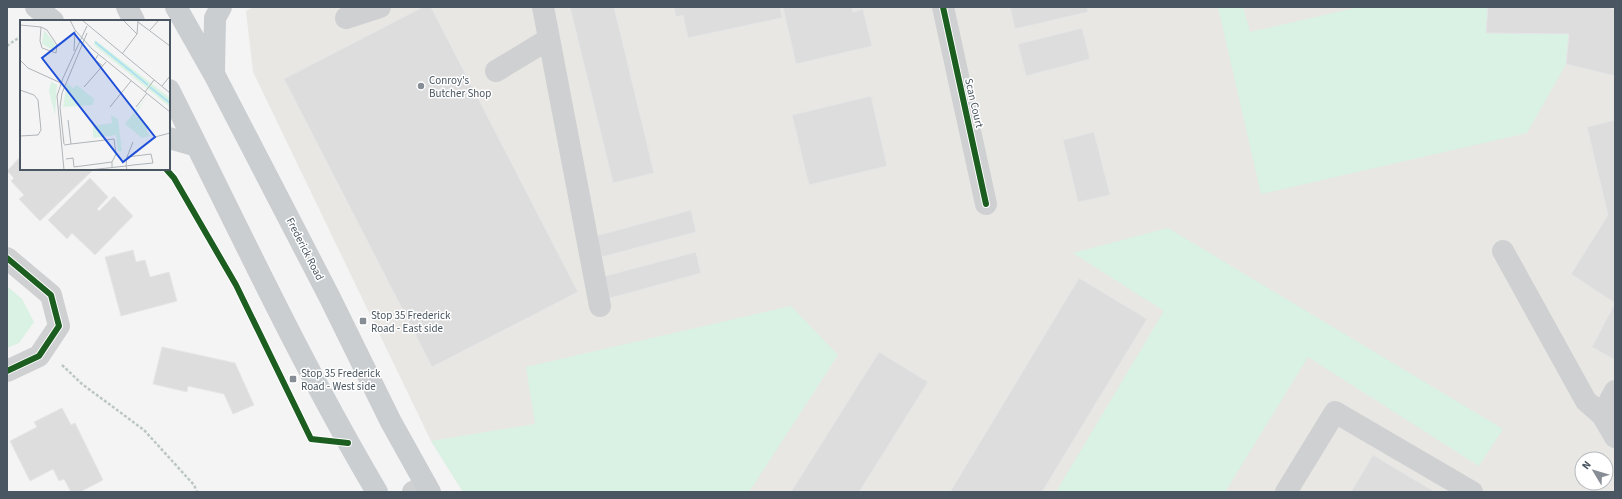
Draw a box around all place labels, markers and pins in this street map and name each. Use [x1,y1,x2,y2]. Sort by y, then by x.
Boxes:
place label: Conroy's Butcher Shop [429,73,491,101]
marker: Conroy's Butcher Shop [416,81,426,91]
place label: Stop 35 Frederick Road - East side [371,308,451,336]
marker: Stop 35 Frederick Road - East side [358,316,368,326]
place label: Stop 35 Frederick Road - West side [301,366,381,394]
marker: Stop 35 Frederick Road - West side [288,374,298,384]

